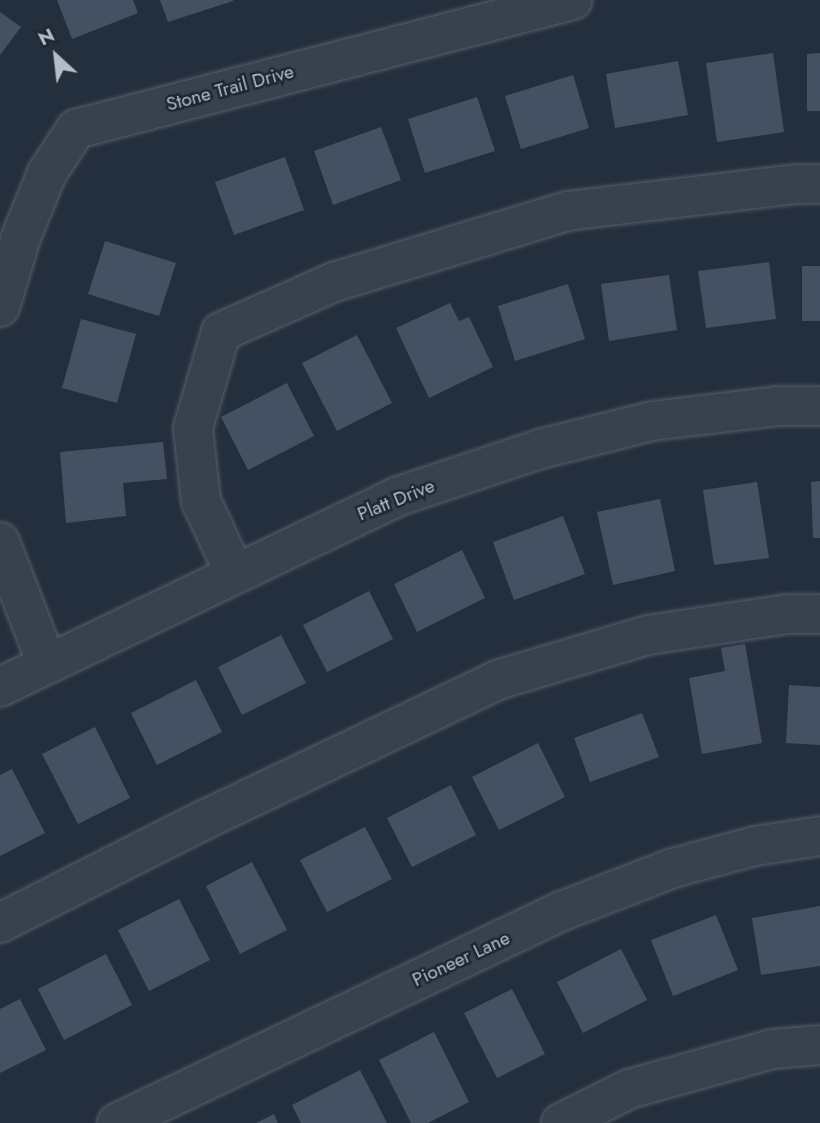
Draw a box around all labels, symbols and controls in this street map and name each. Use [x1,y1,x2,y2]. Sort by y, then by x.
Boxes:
north arrow [21,21,91,91]
text: N [33,21,59,52]
street label: Stone Trail Drive [164,60,296,116]
street label: Platt Drive [354,474,438,526]
street label: Pioneer Lane [409,926,513,992]

